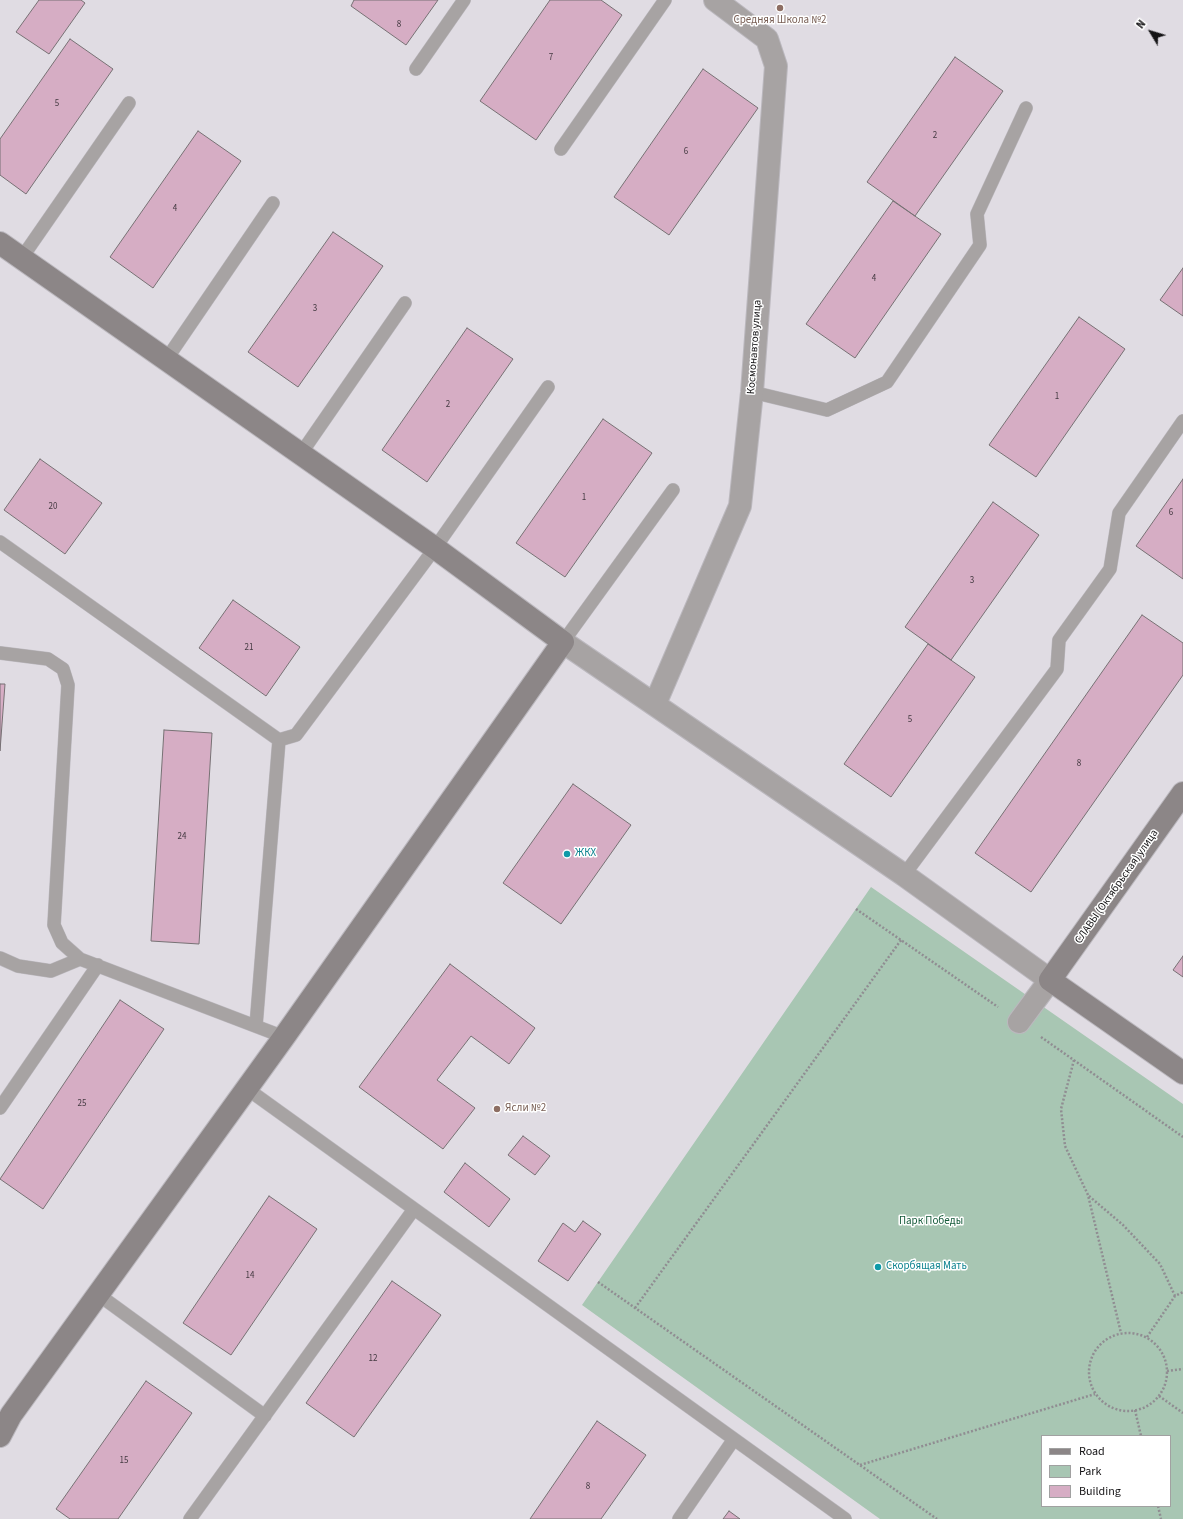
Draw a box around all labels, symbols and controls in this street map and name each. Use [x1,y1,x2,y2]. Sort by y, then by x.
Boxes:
marker: Средняя Школа №2 [775,3,785,13]
north arrow [1131,12,1171,52]
place label: Средняя Школа №2 [733,14,827,28]
text: N [1133,17,1149,32]
house number: 8 [397,20,401,30]
house number: 7 [549,53,553,63]
house number: 5 [55,99,59,109]
house number: 2 [933,131,937,141]
house number: 6 [684,147,688,157]
house number: 4 [173,204,177,214]
house number: 4 [872,274,876,284]
street label: Космонавтов улица [745,299,765,395]
house number: 3 [313,304,317,314]
house number: 1 [1055,392,1059,402]
house number: 2 [446,400,450,410]
house number: 1 [582,493,586,503]
house number: 20 [49,502,57,512]
house number: 6 [1169,508,1173,518]
house number: 3 [970,576,974,586]
house number: 21 [245,643,253,653]
house number: 5 [908,715,912,725]
house number: 8 [1077,759,1081,769]
street label: СЛАВЫ (Октябрьская) улица [1073,827,1161,947]
house number: 24 [178,832,186,842]
place label: ЖКХ [575,847,596,861]
marker: ЖКХ [562,849,572,859]
house number: 25 [78,1099,86,1109]
place label: Ясли №2 [505,1102,546,1116]
marker: Ясли №2 [492,1104,502,1114]
park label: Парк Победы [899,1215,963,1229]
place label: Скорбящая Мать [886,1260,967,1274]
marker: Скорбящая Мать [873,1262,883,1272]
house number: 14 [246,1271,254,1281]
house number: 12 [369,1354,377,1364]
legend [1041,1435,1171,1507]
text: Road [1079,1443,1105,1460]
house number: 15 [120,1456,128,1466]
text: Park [1079,1463,1101,1480]
house number: 8 [586,1482,590,1492]
text: Building [1079,1483,1121,1500]

